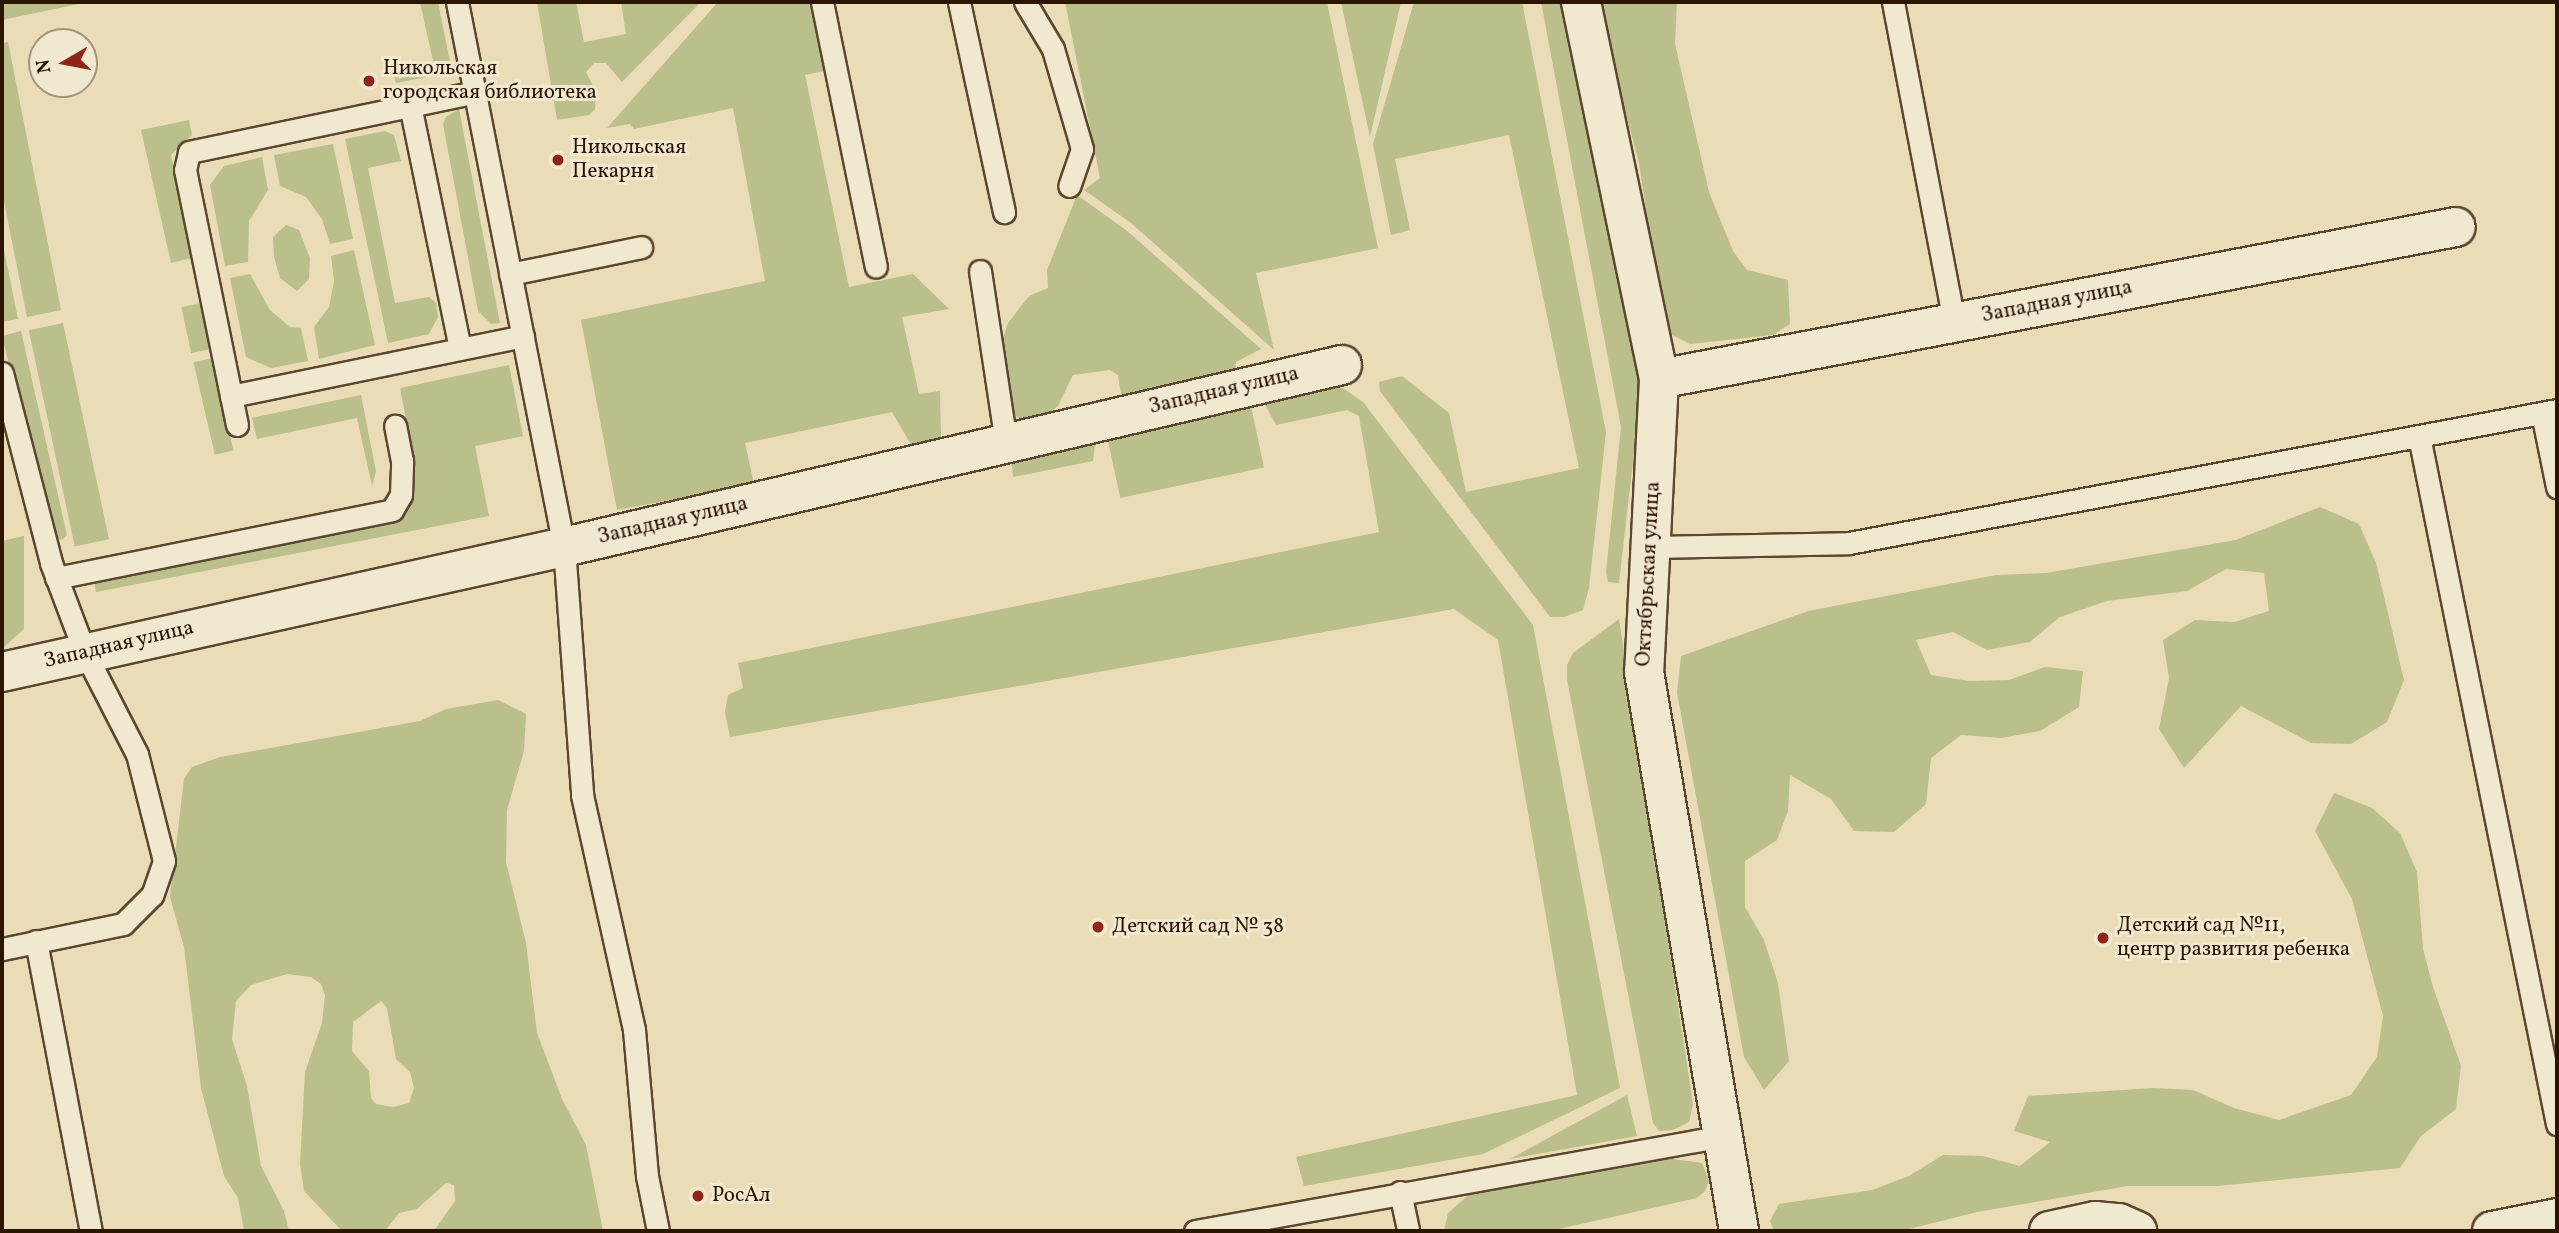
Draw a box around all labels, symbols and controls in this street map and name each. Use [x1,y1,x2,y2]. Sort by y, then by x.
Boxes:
north arrow [28,28,98,98]
place label: Никольская городская библиотека [383,56,597,106]
text: N [30,57,58,75]
marker: Никольская городская библиотека [361,73,377,89]
place label: Никольская Пекарня [572,135,686,185]
marker: Никольская Пекарня [550,152,566,168]
street label: Западная улица [1979,275,2135,329]
street label: Западная улица [1146,361,1302,421]
street label: Октябрьская улица [1632,480,1666,668]
street label: Западная улица [595,491,751,551]
street label: Западная улица [41,615,197,675]
place label: Детский сад №11, центр развития ребенка [2117,913,2350,963]
place label: Детский сад № 38 [1112,914,1284,940]
marker: Детский сад № 38 [1090,919,1106,935]
marker: Детский сад №11, центр развития ребенка [2095,930,2111,946]
place label: РосАл [712,1183,771,1209]
marker: РосАл [690,1188,706,1204]

